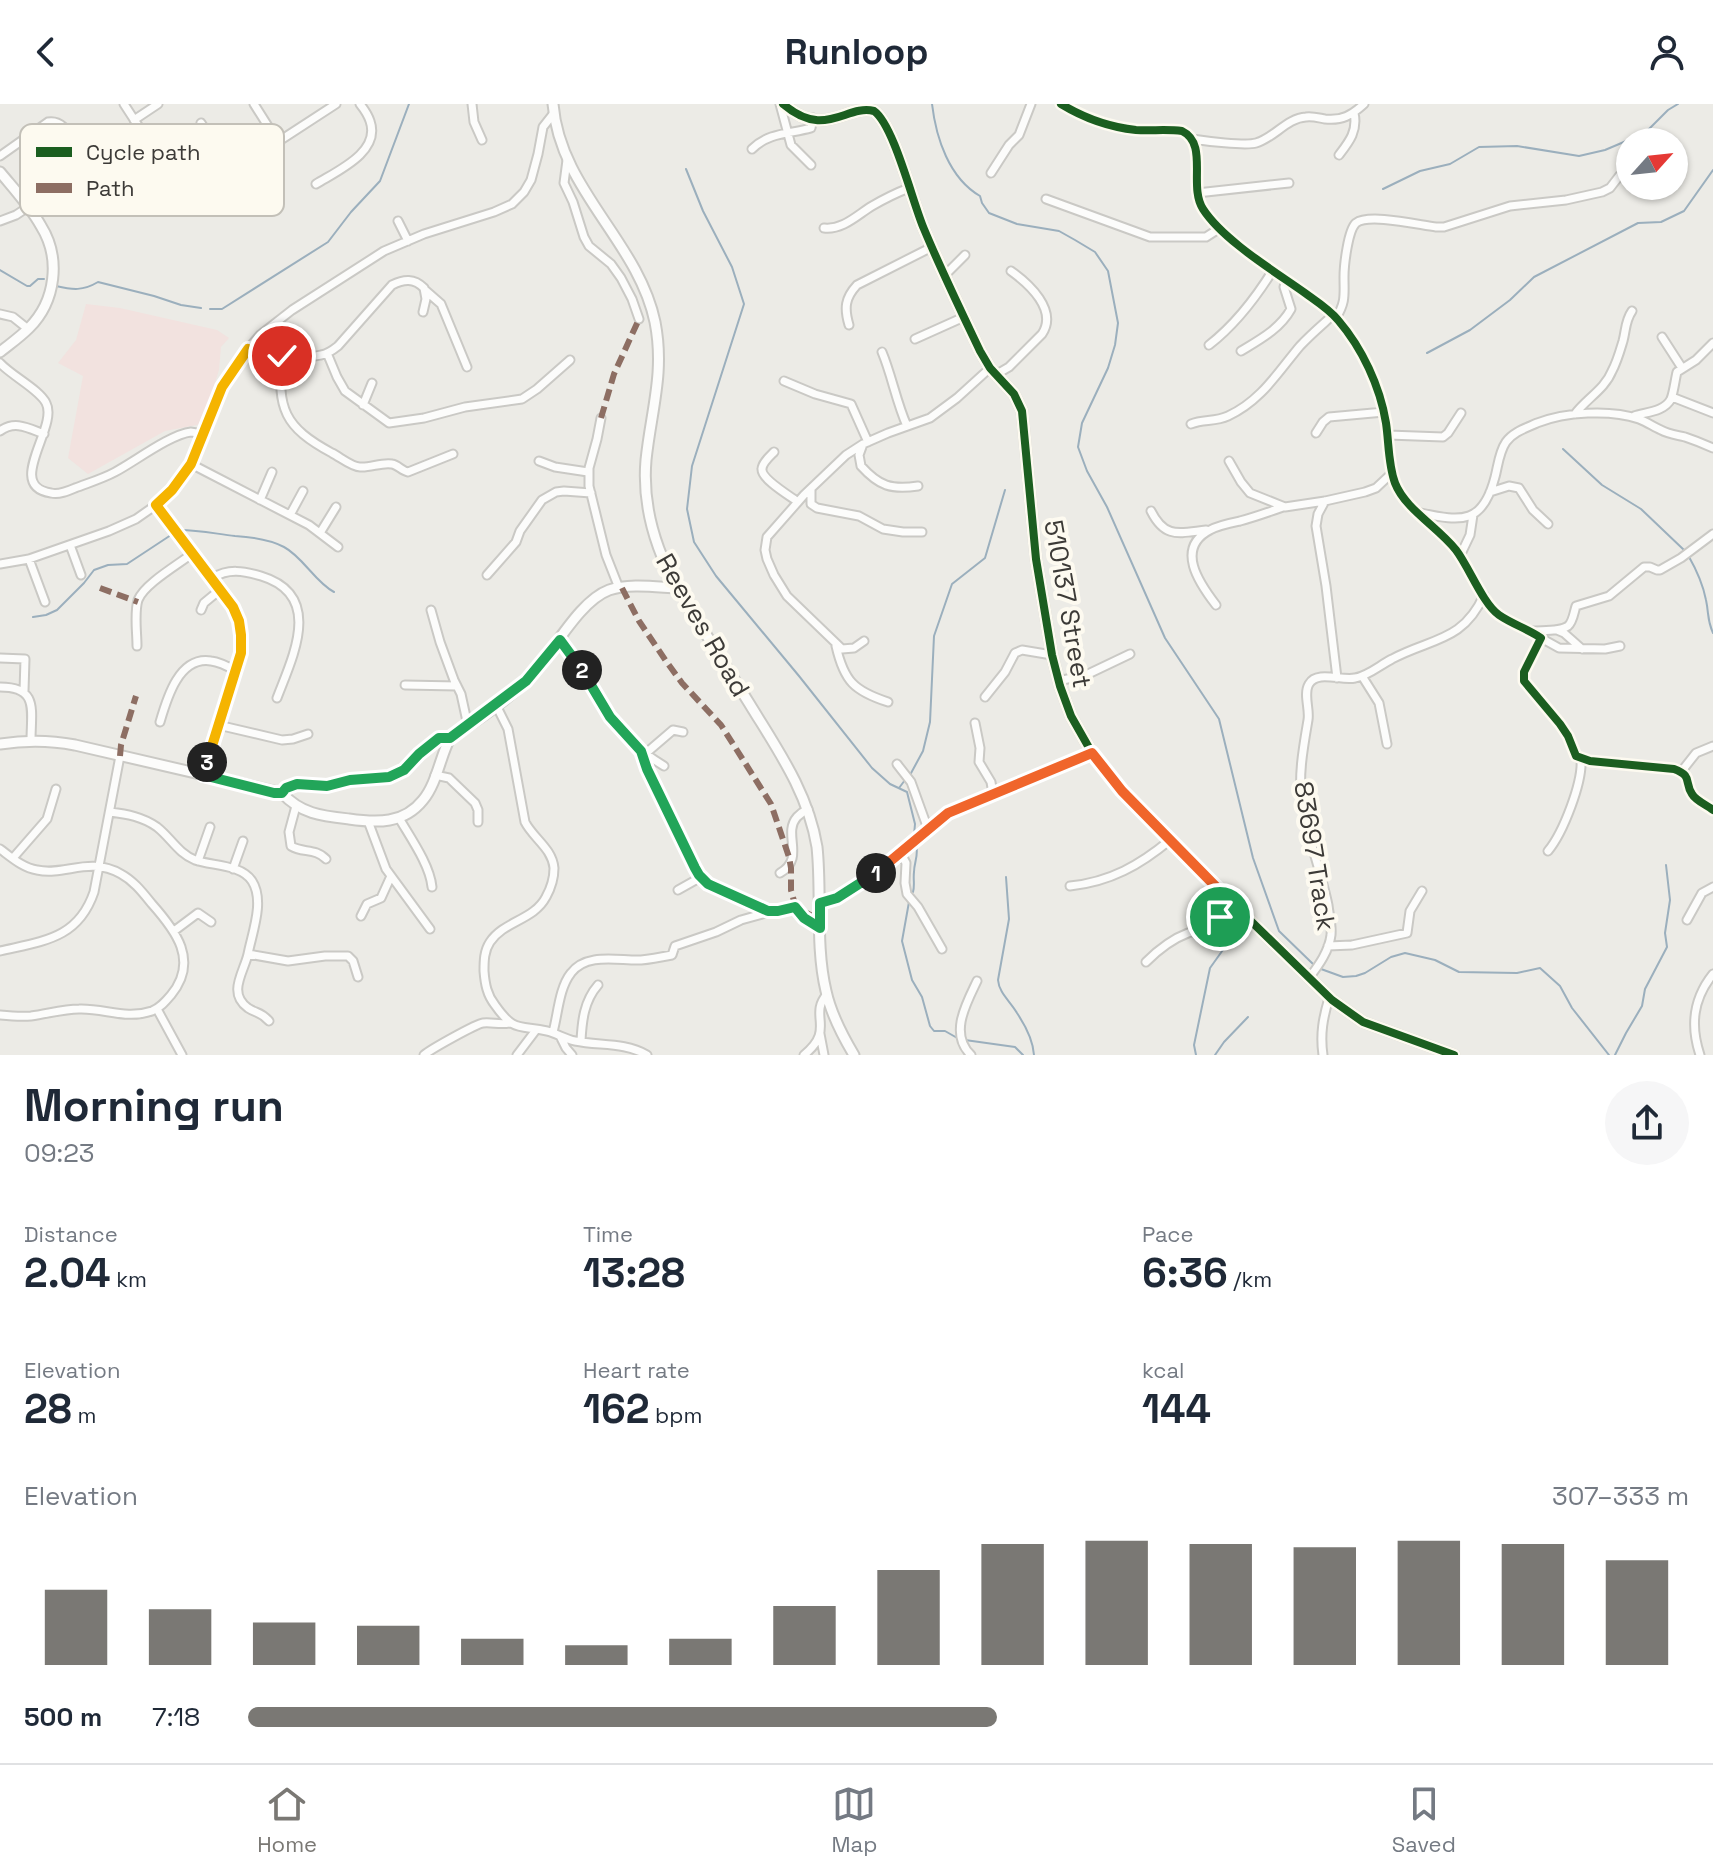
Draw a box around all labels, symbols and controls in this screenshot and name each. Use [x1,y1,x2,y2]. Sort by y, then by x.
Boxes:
text: Runloop [785,29,928,75]
icon: back [24,30,68,74]
icon: person [1645,30,1689,74]
legend [20,124,284,216]
north arrow [1616,128,1688,200]
map controls [1616,128,1688,200]
text: Cycle path [86,138,201,166]
text: Path [86,174,135,202]
pin [248,322,316,390]
icon: check [260,334,304,378]
street label: 510137 Street [1036,517,1100,691]
street label: Reeves Road [648,547,758,703]
pin: 2 [562,650,602,690]
text: 2 [575,656,589,684]
pin: 3 [187,742,227,782]
text: 3 [200,748,214,776]
street label: 83697 Track [1286,779,1344,933]
pin: 1 [856,853,896,893]
text: 1 [871,859,881,887]
pin [1186,883,1254,951]
icon: arrive [1198,895,1242,939]
text: Morning run [24,1078,284,1134]
button: share [1605,1081,1689,1165]
text: 09:23 [24,1136,94,1170]
text: Distance [24,1220,118,1248]
text: Time [583,1220,633,1248]
text: Pace [1142,1220,1194,1248]
text: 2.04 [24,1248,111,1299]
text: 13:28 [583,1248,685,1299]
text: 6:36 [1142,1248,1228,1299]
text: km [111,1265,147,1293]
text: /km [1228,1265,1272,1293]
text: Elevation [24,1356,120,1384]
text: Heart rate [583,1356,690,1384]
text: kcal [1142,1356,1184,1384]
text: 28 [24,1384,72,1435]
text: 162 [583,1384,649,1435]
text: 144 [1142,1384,1211,1435]
text: m [72,1401,96,1429]
text: bpm [649,1401,702,1429]
text: Elevation [24,1479,138,1513]
text: 307–333 m [1552,1479,1689,1513]
text: 500 m [24,1700,102,1734]
text: 7:18 [152,1700,200,1734]
tab: Home [257,1782,317,1858]
tab: Map [831,1782,877,1858]
tab: Saved [1392,1782,1456,1858]

